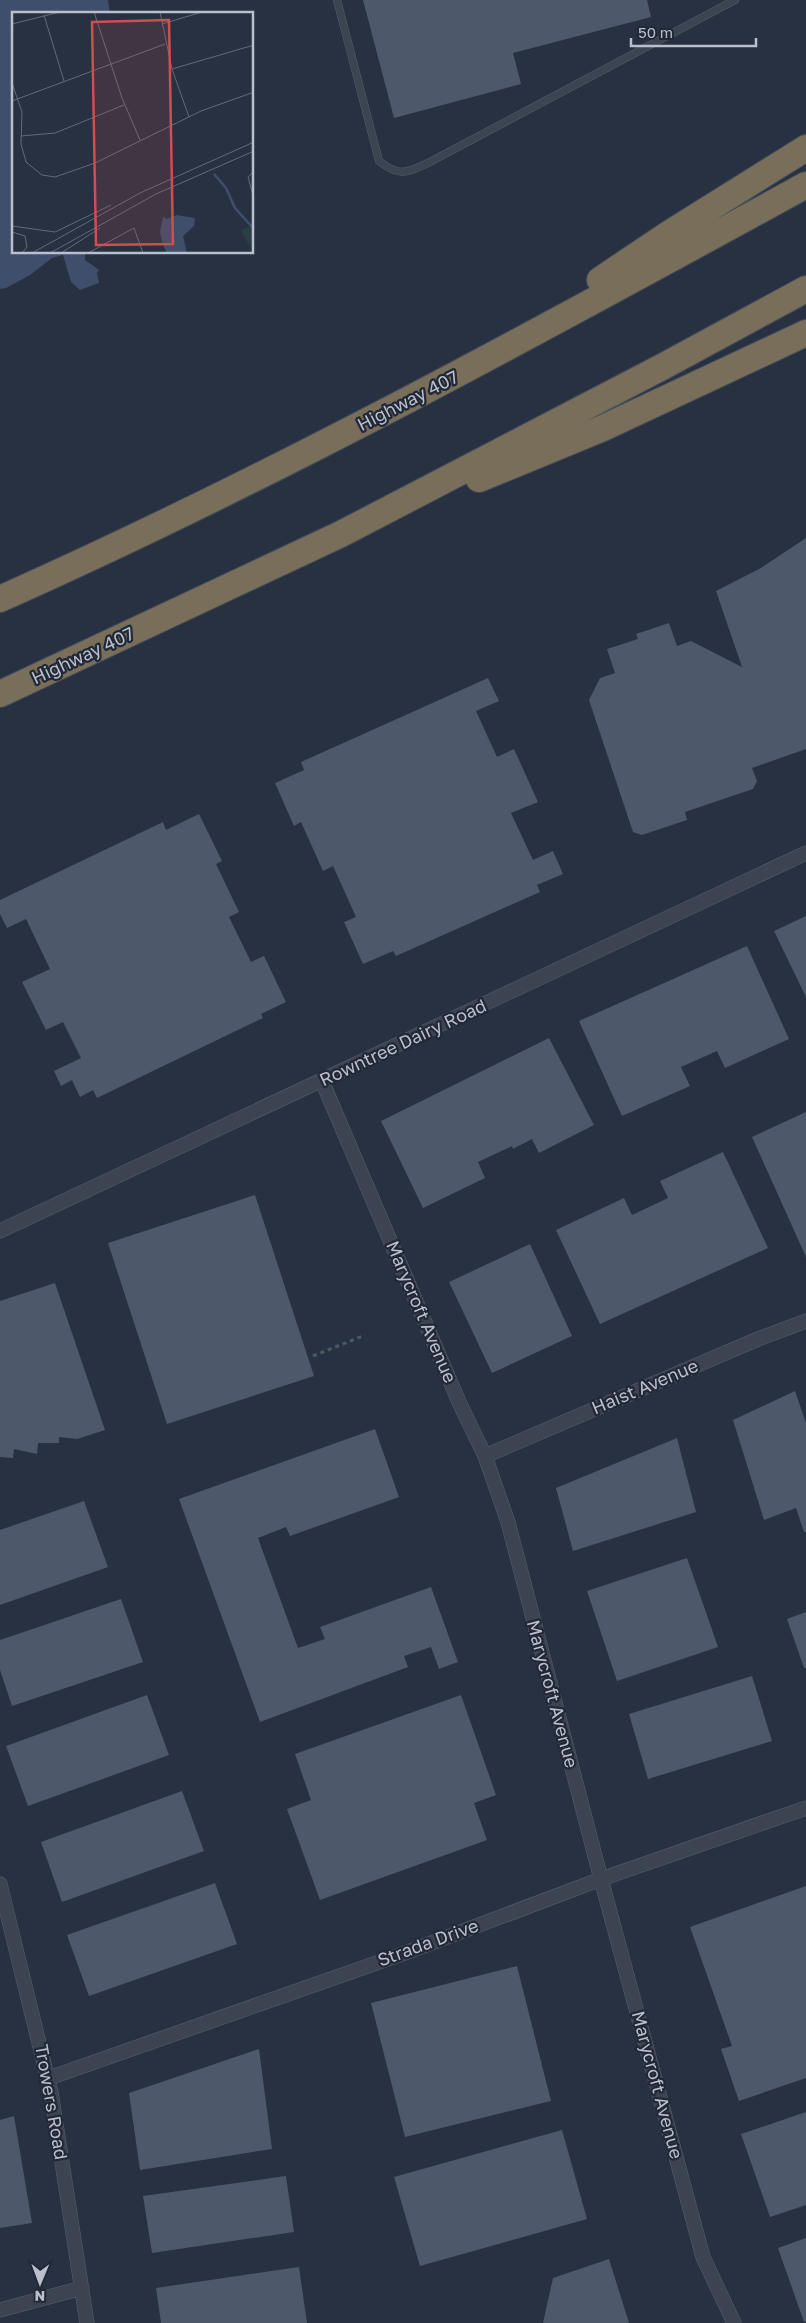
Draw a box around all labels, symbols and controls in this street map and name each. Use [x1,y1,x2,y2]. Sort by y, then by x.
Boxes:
inset map [12,12,254,254]
scale bar [631,15,756,47]
text: 50 m [638,23,673,41]
street label: Highway 407 [353,365,462,435]
street label: Highway 407 [28,622,137,688]
street label: Rowntree Dairy Road [316,994,489,1090]
street label: Marycroft Avenue [382,1237,462,1386]
street label: Haist Avenue [588,1354,701,1418]
street label: Marycroft Avenue [523,1617,583,1770]
street label: Strada Drive [374,1914,481,1970]
street label: Marycroft Avenue [628,2008,688,2161]
street label: Trowers Road [31,2042,73,2161]
north arrow [15,2258,65,2308]
text: N [34,2288,45,2305]

